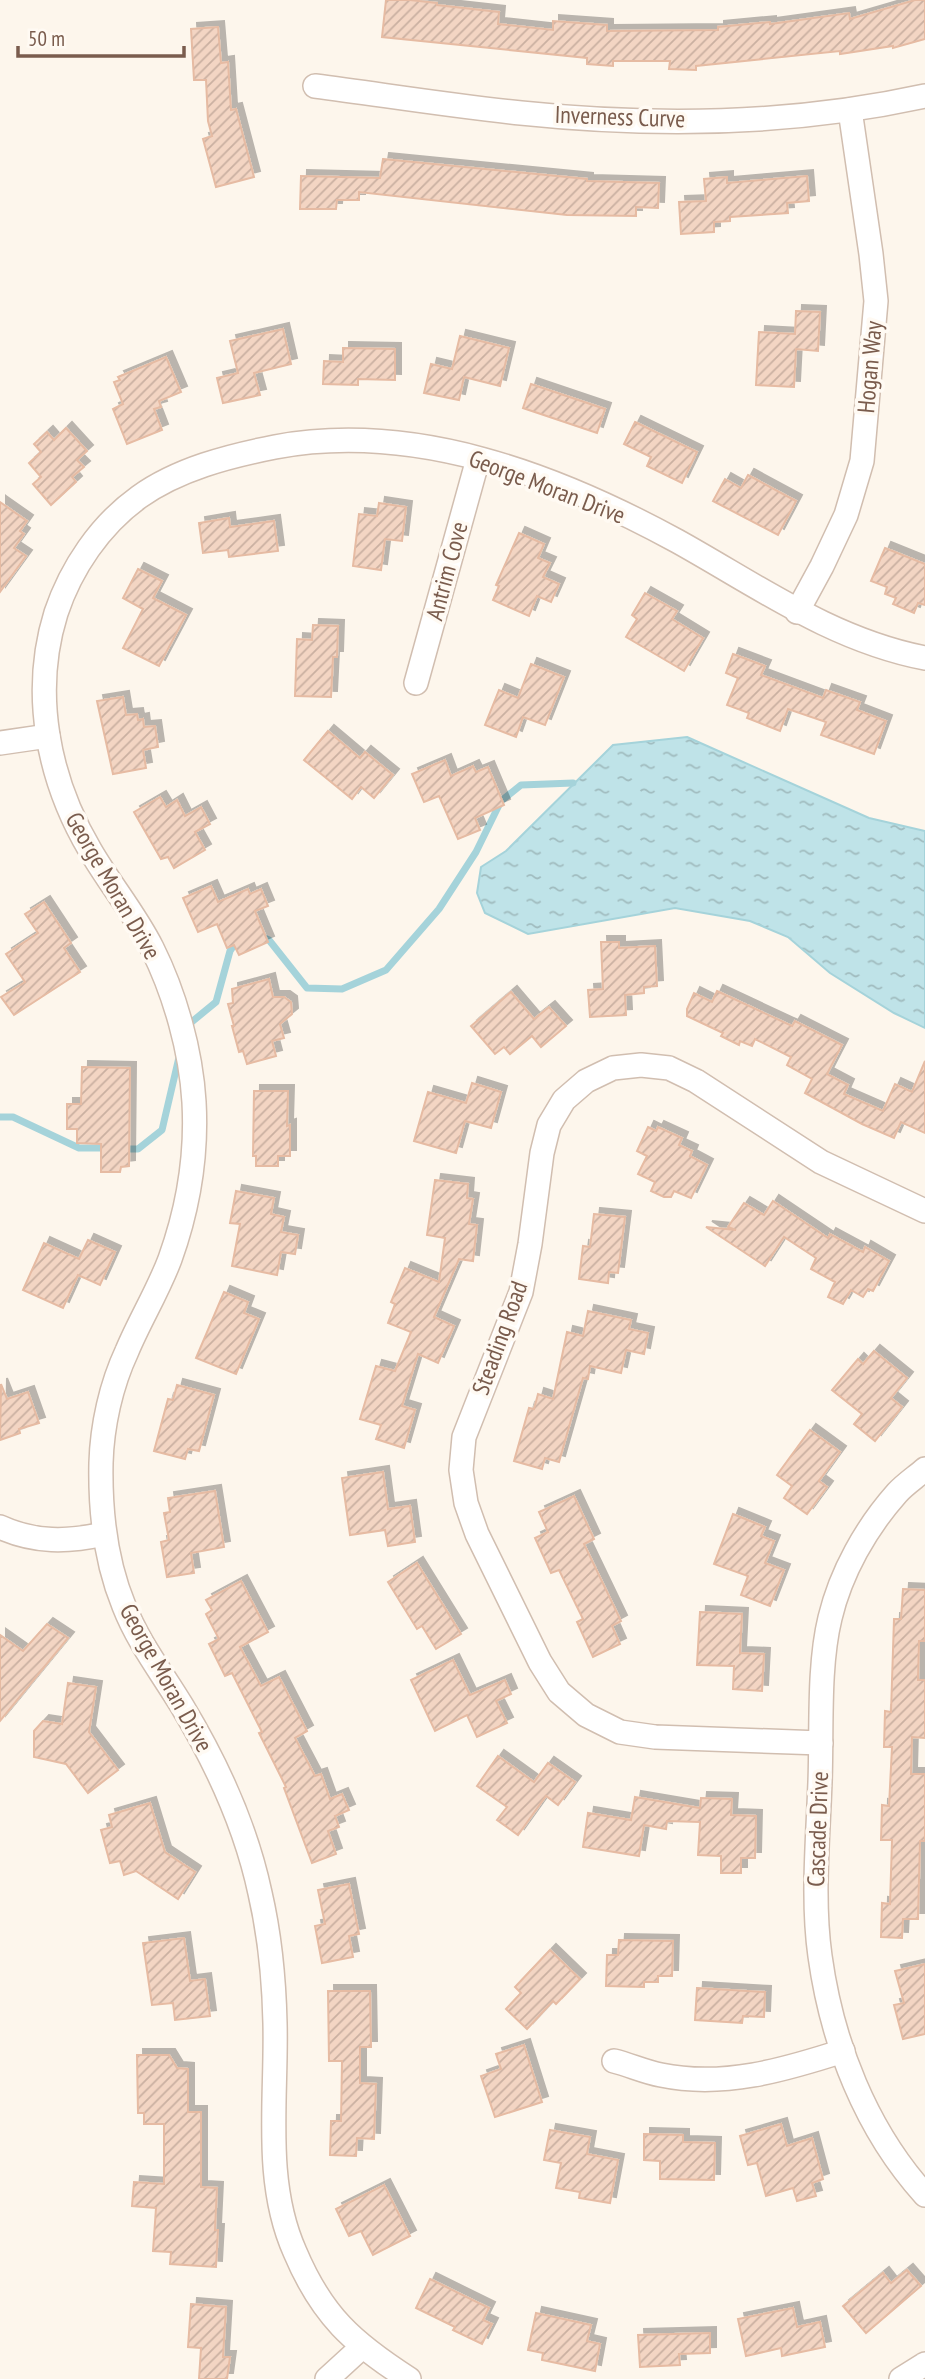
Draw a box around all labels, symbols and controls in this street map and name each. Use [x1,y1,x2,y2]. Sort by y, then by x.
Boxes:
scale bar [18,14,184,58]
text: 50 m [28,25,65,52]
street label: Inverness Curve [554,99,686,134]
street label: Hogan Way [850,320,889,414]
street label: George Moran Drive [465,443,630,531]
street label: Antrim Cove [419,518,475,623]
street label: George Moran Drive [59,807,168,965]
street label: Steading Road [465,1277,534,1399]
street label: George Moran Drive [113,1598,220,1757]
street label: Cascade Drive [800,1771,835,1887]

